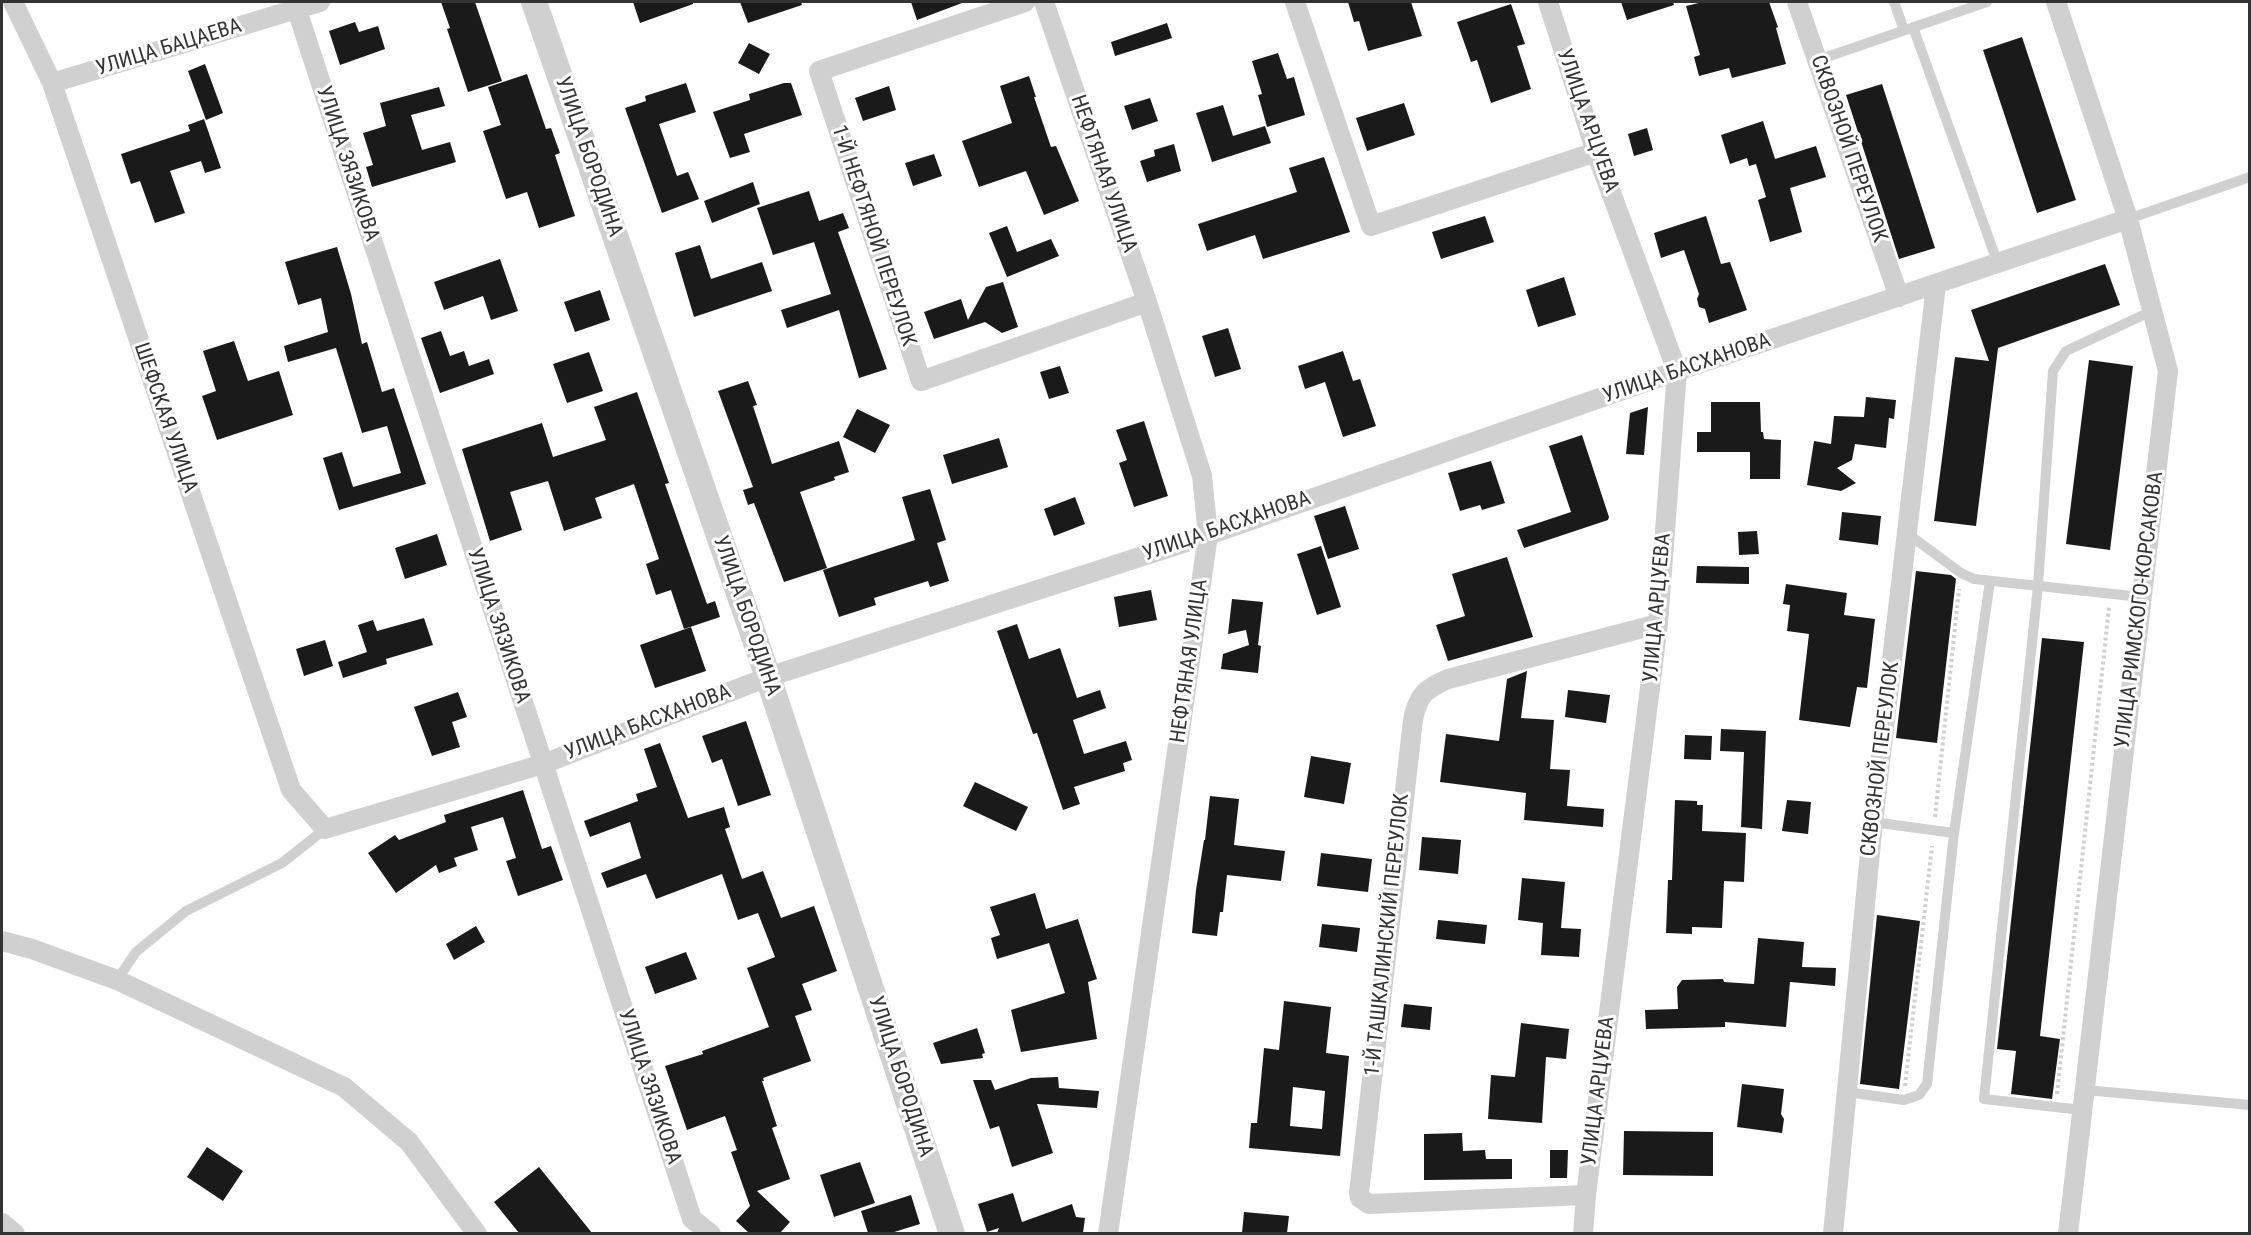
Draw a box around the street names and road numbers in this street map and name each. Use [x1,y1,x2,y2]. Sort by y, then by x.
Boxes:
street label: УЛИЦА БАЦАЕВА [93,14,245,82]
street label: УЛИЦА АРЦУЕВА [1551,46,1623,196]
street label: СКВОЗНОЙ ПЕРЕУЛОК [1804,52,1892,246]
street label: УЛИЦА БОРОДИНА [549,74,627,240]
street label: УЛИЦА ЗЯЗИКОВА [310,83,384,245]
street label: НЕФТЯНАЯ УЛИЦА [1064,92,1142,256]
street label: 1-Й НЕФТЯНОЙ ПЕРЕУЛОК [825,122,921,350]
street label: УЛИЦА БАСХАНОВА [1600,328,1774,410]
street label: ШЕФСКАЯ УЛИЦА [128,340,202,496]
street label: УЛИЦА РИМСКОГО-КОРСАКОВА [2111,470,2169,750]
street label: УЛИЦА БАСХАНОВА [1140,486,1314,568]
street label: УЛИЦА АРЦУЕВА [1639,532,1677,684]
street label: УЛИЦА БОРОДИНА [707,533,785,699]
street label: УЛИЦА ЗЯЗИКОВА [461,545,535,707]
street label: НЕФТЯНАЯ УЛИЦА [1166,578,1214,744]
street label: СКВОЗНОЙ ПЕРЕУЛОК [1857,660,1905,858]
street label: УЛИЦА БАСХАНОВА [561,680,735,766]
street label: 1-Й ТАШКАЛИНСКИЙ ПЕРЕУЛОК [1361,792,1415,1078]
street label: УЛИЦА БОРОДИНА [862,993,938,1161]
street label: УЛИЦА ЗЯЗИКОВА [612,1006,686,1168]
street label: УЛИЦА АРЦУЕВА [1577,1015,1621,1167]

